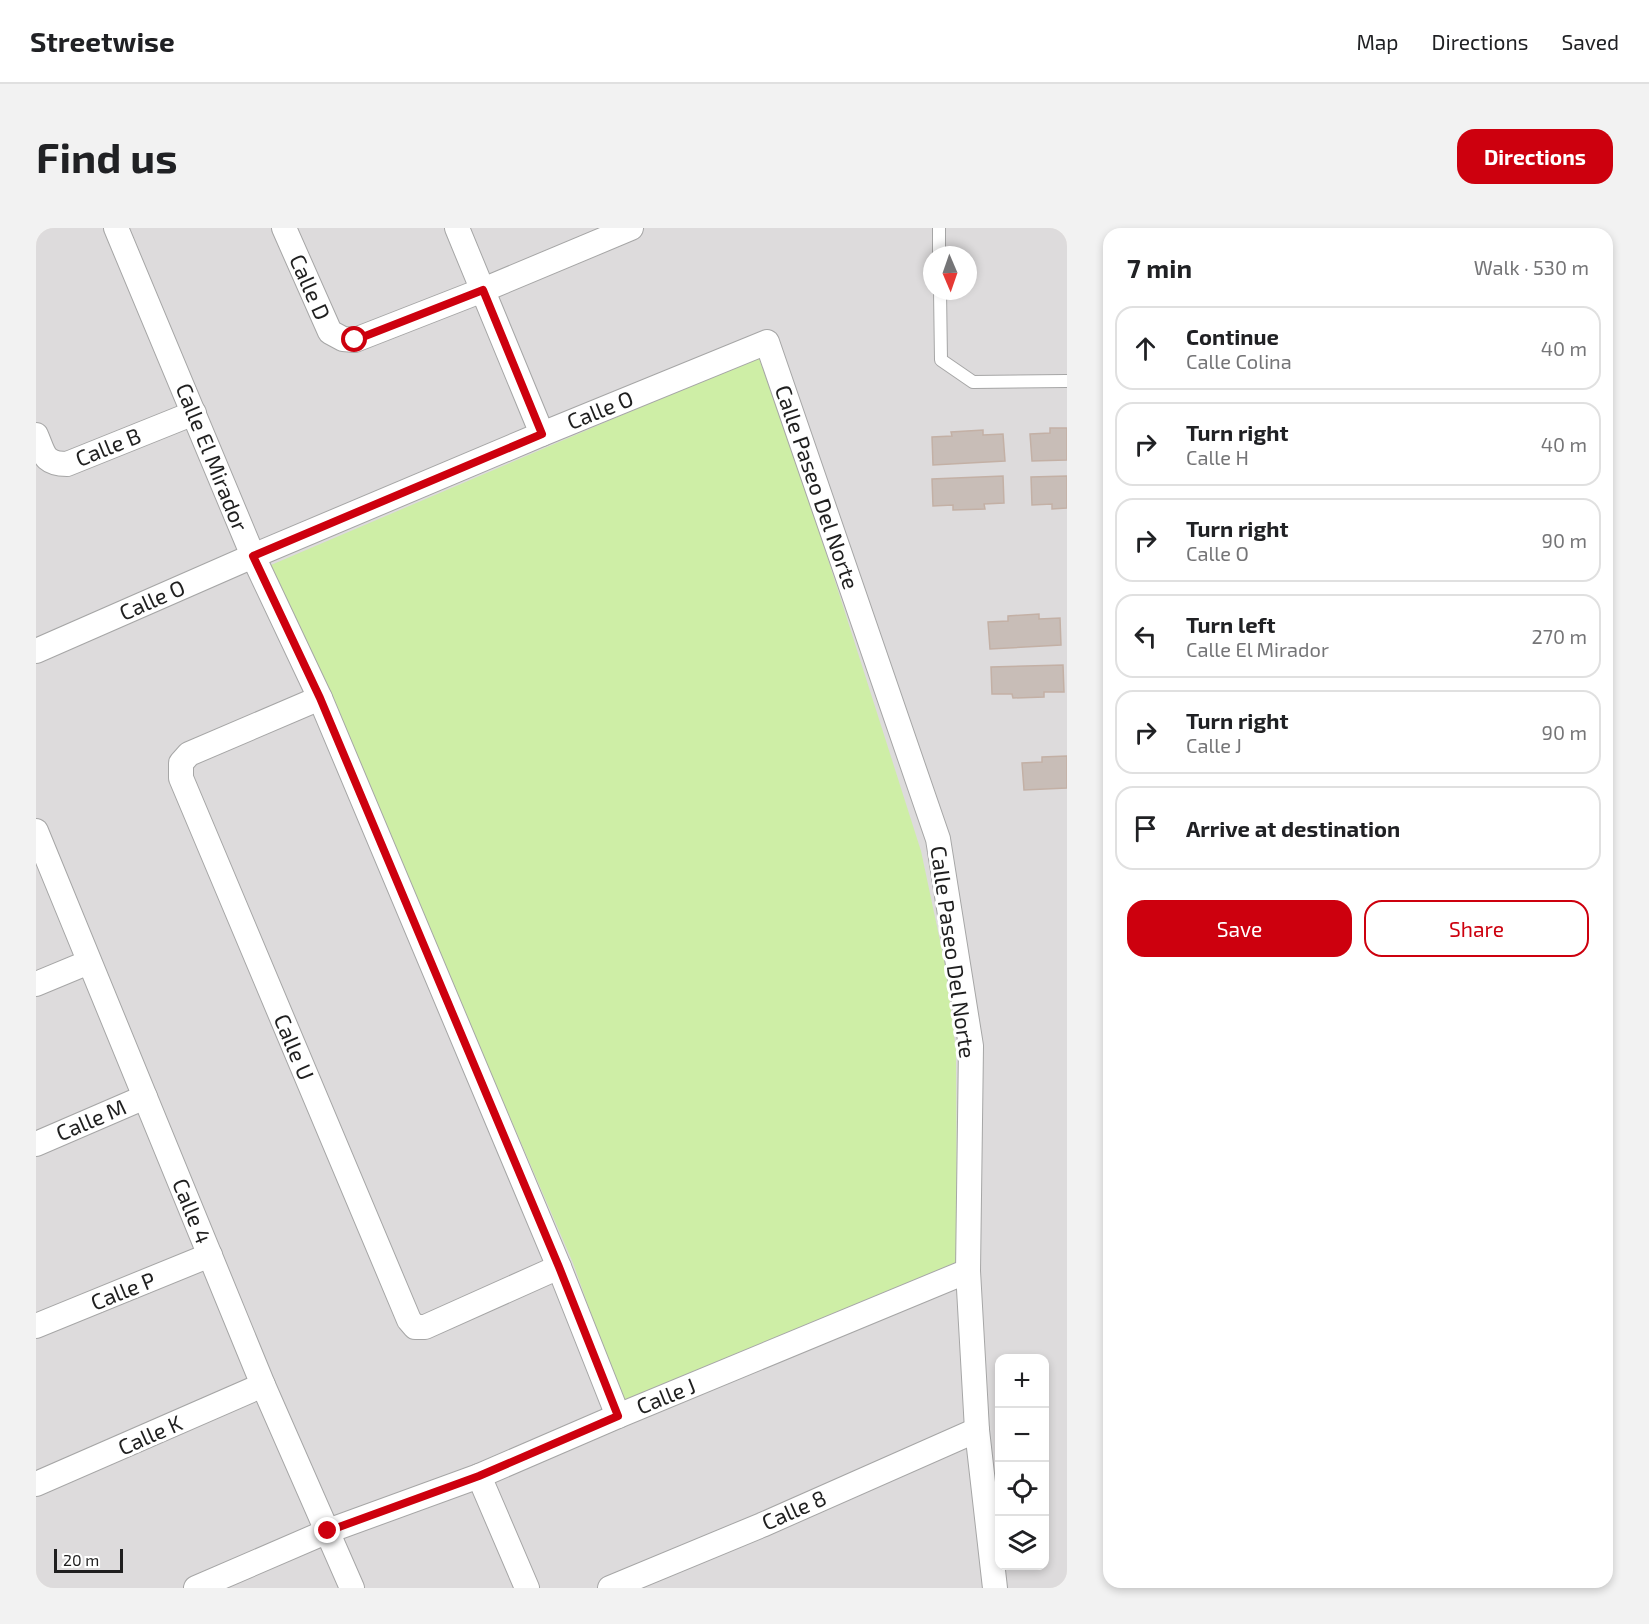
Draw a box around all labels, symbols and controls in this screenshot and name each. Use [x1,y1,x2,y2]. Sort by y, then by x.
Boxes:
text: Streetwise [30,24,175,58]
text: Map [1356,29,1399,54]
text: Directions [1432,29,1528,54]
text: Saved [1561,29,1619,54]
button: Directions [1457,129,1613,184]
text: Find us [36,131,178,181]
north arrow [923,246,977,300]
street label: Calle D [285,250,337,323]
text: 7 min [1127,252,1192,283]
text: Walk · 530 m [1474,255,1589,279]
text: Continue [1186,323,1279,349]
route start [341,326,367,352]
icon: ahead [1129,332,1162,365]
text: 40 m [1541,336,1587,360]
text: Calle Colina [1186,349,1292,373]
street label: Calle El Mirador [171,379,254,535]
street label: Calle Paseo Del Norte [771,381,865,592]
street label: Calle O [563,384,637,434]
text: Turn right [1186,419,1288,445]
street label: Calle B [71,421,144,471]
icon: right [1129,428,1162,461]
text: 40 m [1541,432,1587,456]
text: Calle H [1186,445,1249,469]
text: Turn right [1186,515,1288,541]
icon: right [1129,524,1162,557]
text: 90 m [1542,528,1587,552]
text: Calle O [1186,541,1249,565]
street label: Calle O [115,573,188,625]
text: Turn left [1186,611,1275,637]
icon: left [1129,620,1162,653]
text: 270 m [1531,624,1587,648]
text: Calle El Mirador [1186,637,1329,661]
text: Turn right [1186,707,1288,733]
icon: right [1129,716,1162,749]
text: 90 m [1542,720,1587,744]
text: Calle J [1186,733,1242,757]
icon: arrive [1129,812,1162,845]
text: Arrive at destination [1186,815,1400,841]
street label: Calle Paseo Del Norte [926,844,982,1060]
button: Save [1127,900,1352,957]
button: Share [1364,900,1589,957]
street label: Calle U [269,1010,320,1083]
street label: Calle M [52,1093,130,1145]
street label: Calle 4 [168,1174,218,1247]
street label: Calle P [87,1265,159,1315]
map controls [995,1354,1049,1570]
button: + [995,1354,1049,1408]
street label: Calle J [632,1372,699,1419]
street label: Calle K [114,1408,186,1460]
button: − [995,1408,1049,1462]
button: locate [995,1462,1049,1516]
street label: Calle 8 [757,1483,830,1535]
button: layers [995,1516,1049,1570]
route end [314,1517,340,1543]
scale bar [54,1546,123,1574]
text: 20 m [63,1550,99,1569]

